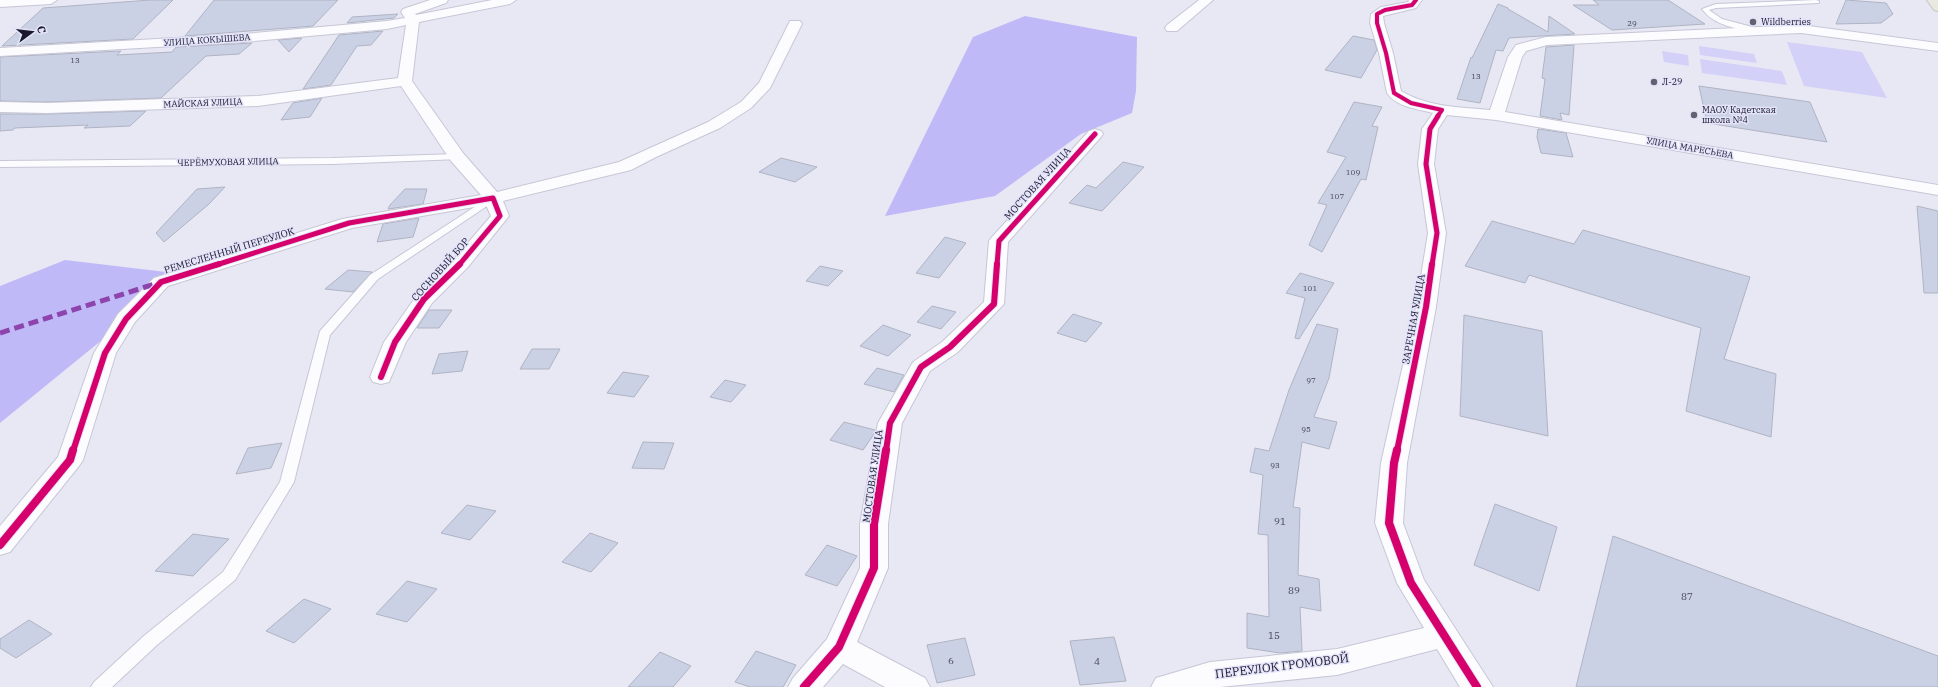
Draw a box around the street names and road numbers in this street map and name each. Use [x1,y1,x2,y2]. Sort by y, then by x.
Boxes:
street label: УЛИЦА КОКЫШЕВА [163,31,252,48]
street label: МАЙСКАЯ УЛИЦА [163,96,244,109]
street label: УЛИЦА МАРЕСЬЕВА [1646,134,1735,161]
street label: МОСТОВАЯ УЛИЦА [1001,144,1074,222]
street label: ЧЕРЁМУХОВАЯ УЛИЦА [177,155,280,168]
street label: РЕМЕСЛЕННЫЙ ПЕРЕУЛОК [162,224,296,277]
street label: СОСНОВЫЙ БОР [409,235,472,304]
street label: ЗАРЕЧНАЯ УЛИЦА [1399,273,1428,365]
street label: МОСТОВАЯ УЛИЦА [860,429,885,523]
street label: ПЕРЕУЛОК ГРОМОВОЙ [1214,650,1350,681]

